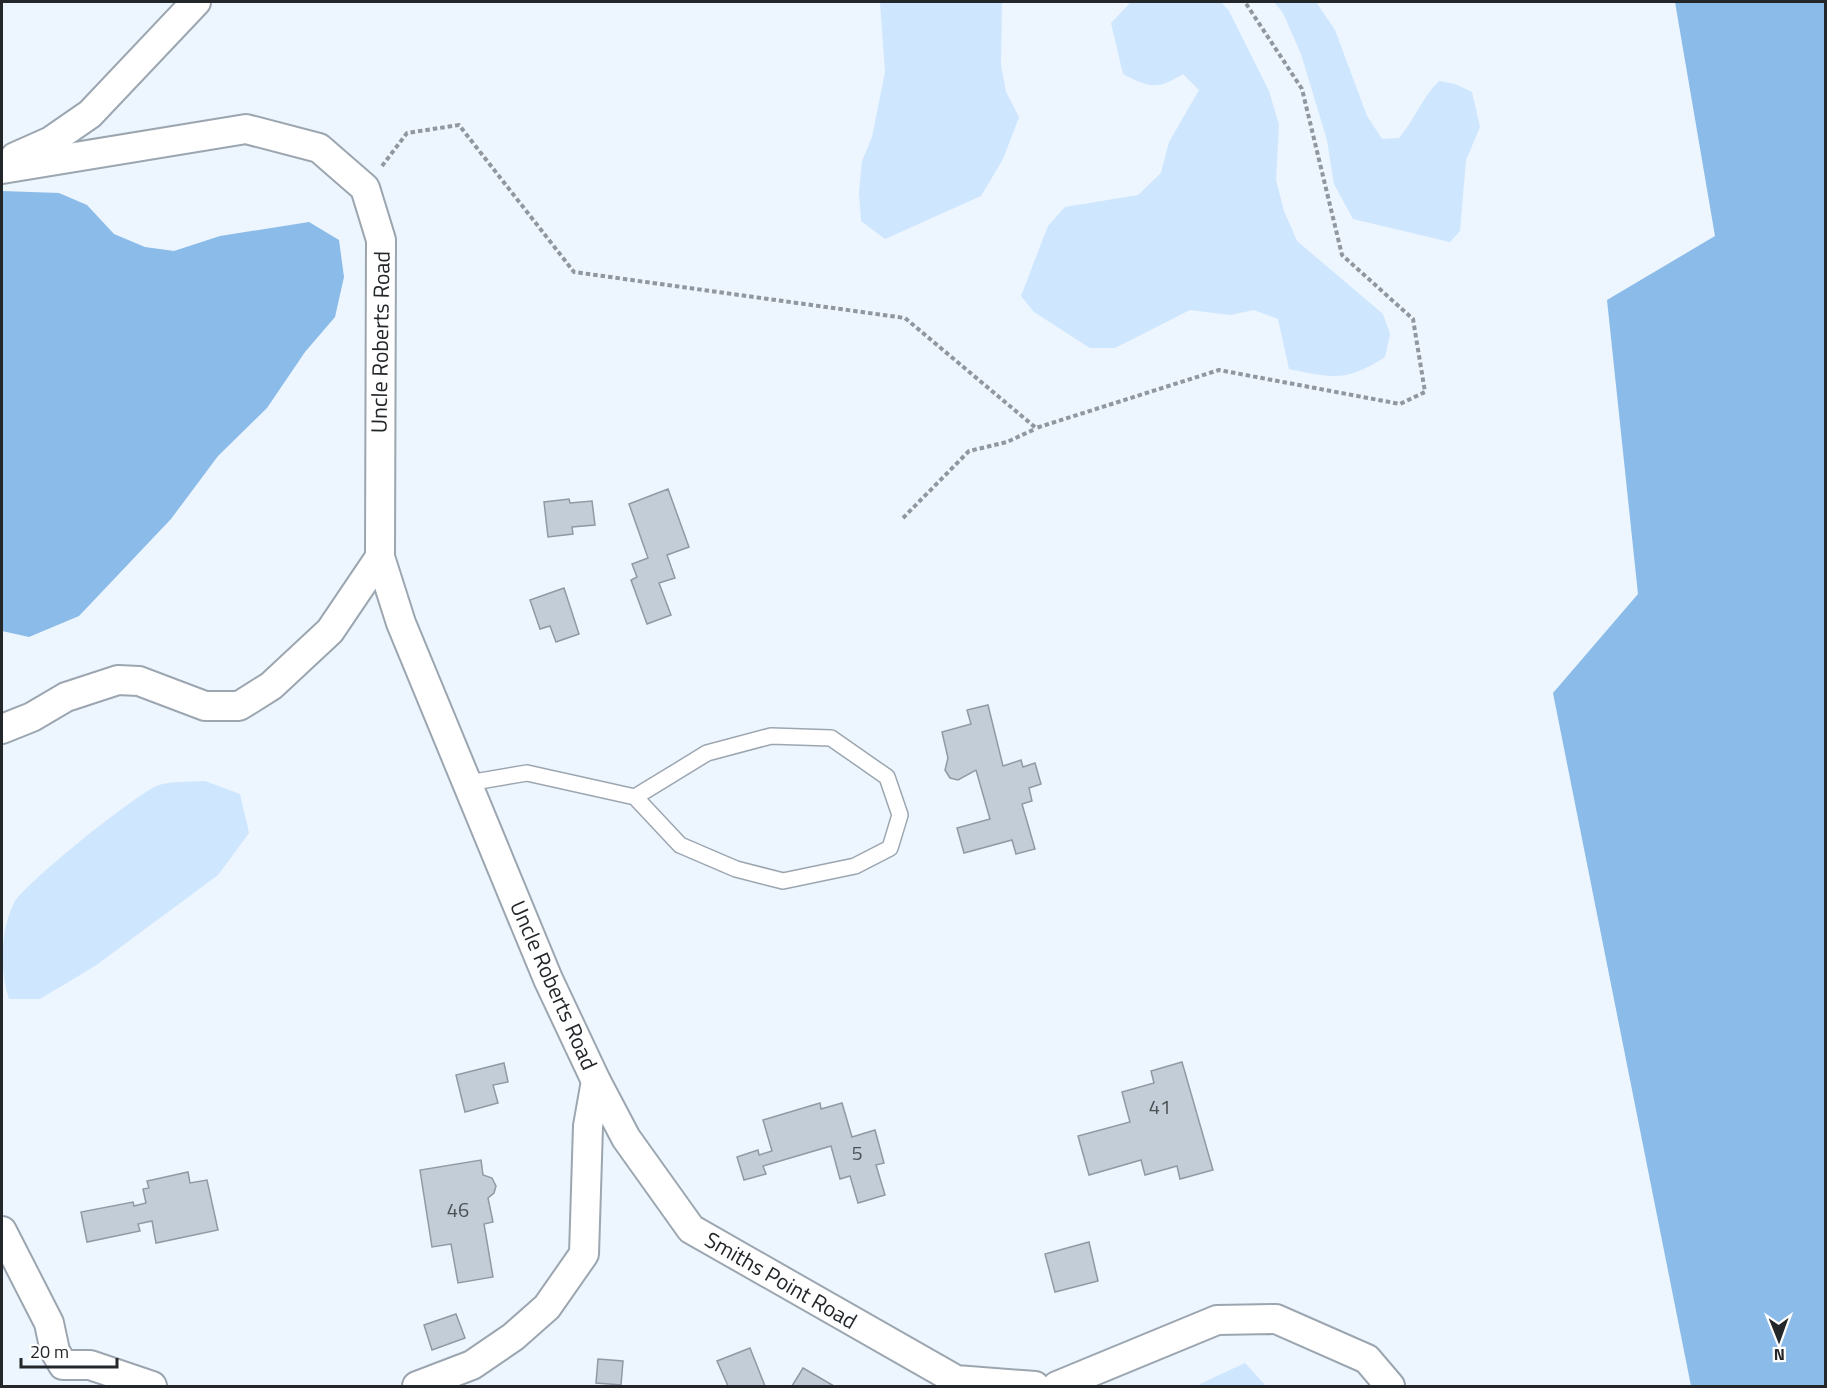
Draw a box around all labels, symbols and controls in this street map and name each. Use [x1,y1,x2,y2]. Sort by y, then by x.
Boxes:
street label: Uncle Roberts Road [361,251,399,433]
street label: Uncle Roberts Road [501,895,607,1075]
house number: 41 [1149,1091,1171,1122]
house number: 5 [851,1137,863,1168]
house number: 46 [447,1194,469,1225]
street label: Smiths Point Road [698,1223,864,1337]
north arrow [1749,1310,1809,1370]
scale bar [21,1331,117,1369]
text: 20 m [30,1338,69,1365]
text: N [1774,1343,1785,1367]

